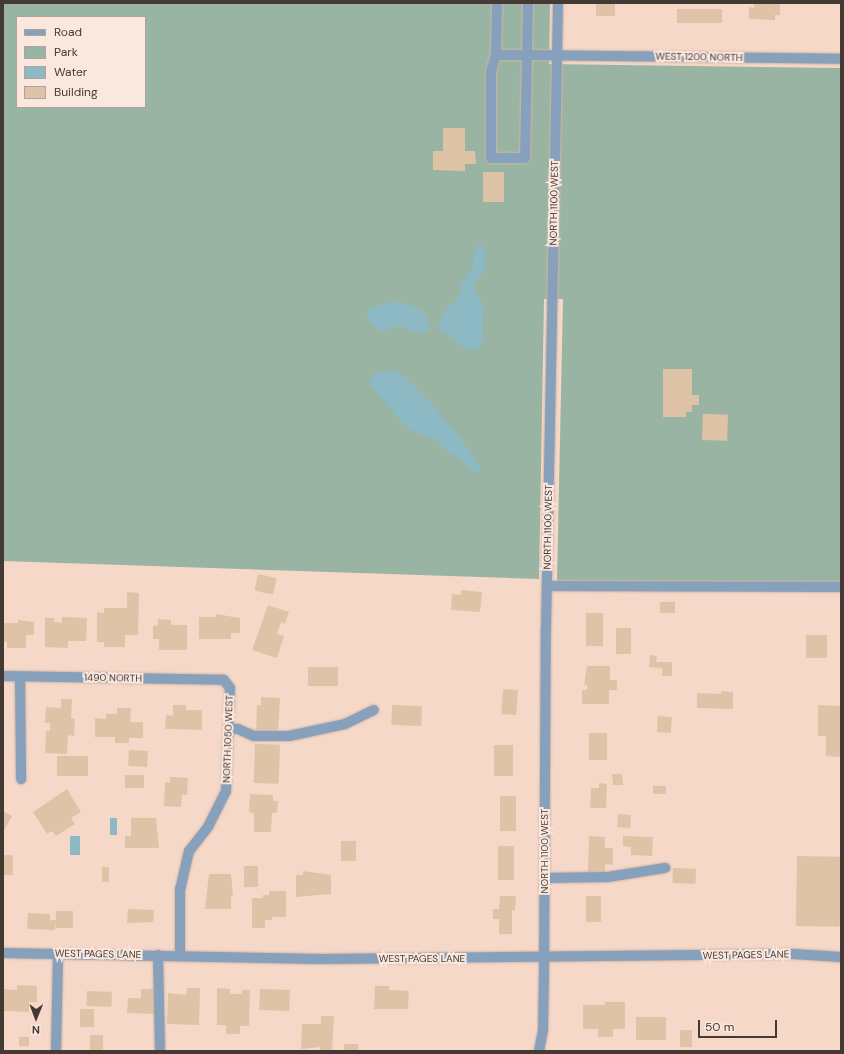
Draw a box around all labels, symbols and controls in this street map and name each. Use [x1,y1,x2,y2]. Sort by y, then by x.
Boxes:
legend [16,16,146,108]
text: Road [54,24,82,40]
text: Park [54,44,78,60]
street label: WEST 1200 NORTH [655,50,743,64]
text: Water [54,64,87,80]
text: Building [54,84,98,100]
street label: NORTH 1100 WEST [547,160,561,246]
street label: NORTH 1100 WEST [541,484,555,570]
street label: 1490 NORTH [84,671,142,685]
street label: NORTH 1050 WEST [220,695,236,783]
street label: NORTH 1100 WEST [539,809,551,893]
street label: WEST PAGES LANE [55,947,141,961]
street label: WEST PAGES LANE [703,948,789,962]
street label: WEST PAGES LANE [379,953,465,965]
north arrow [16,998,56,1038]
scale bar [700,1012,779,1038]
text: 50 m [705,1019,734,1035]
text: N [32,1023,40,1037]

